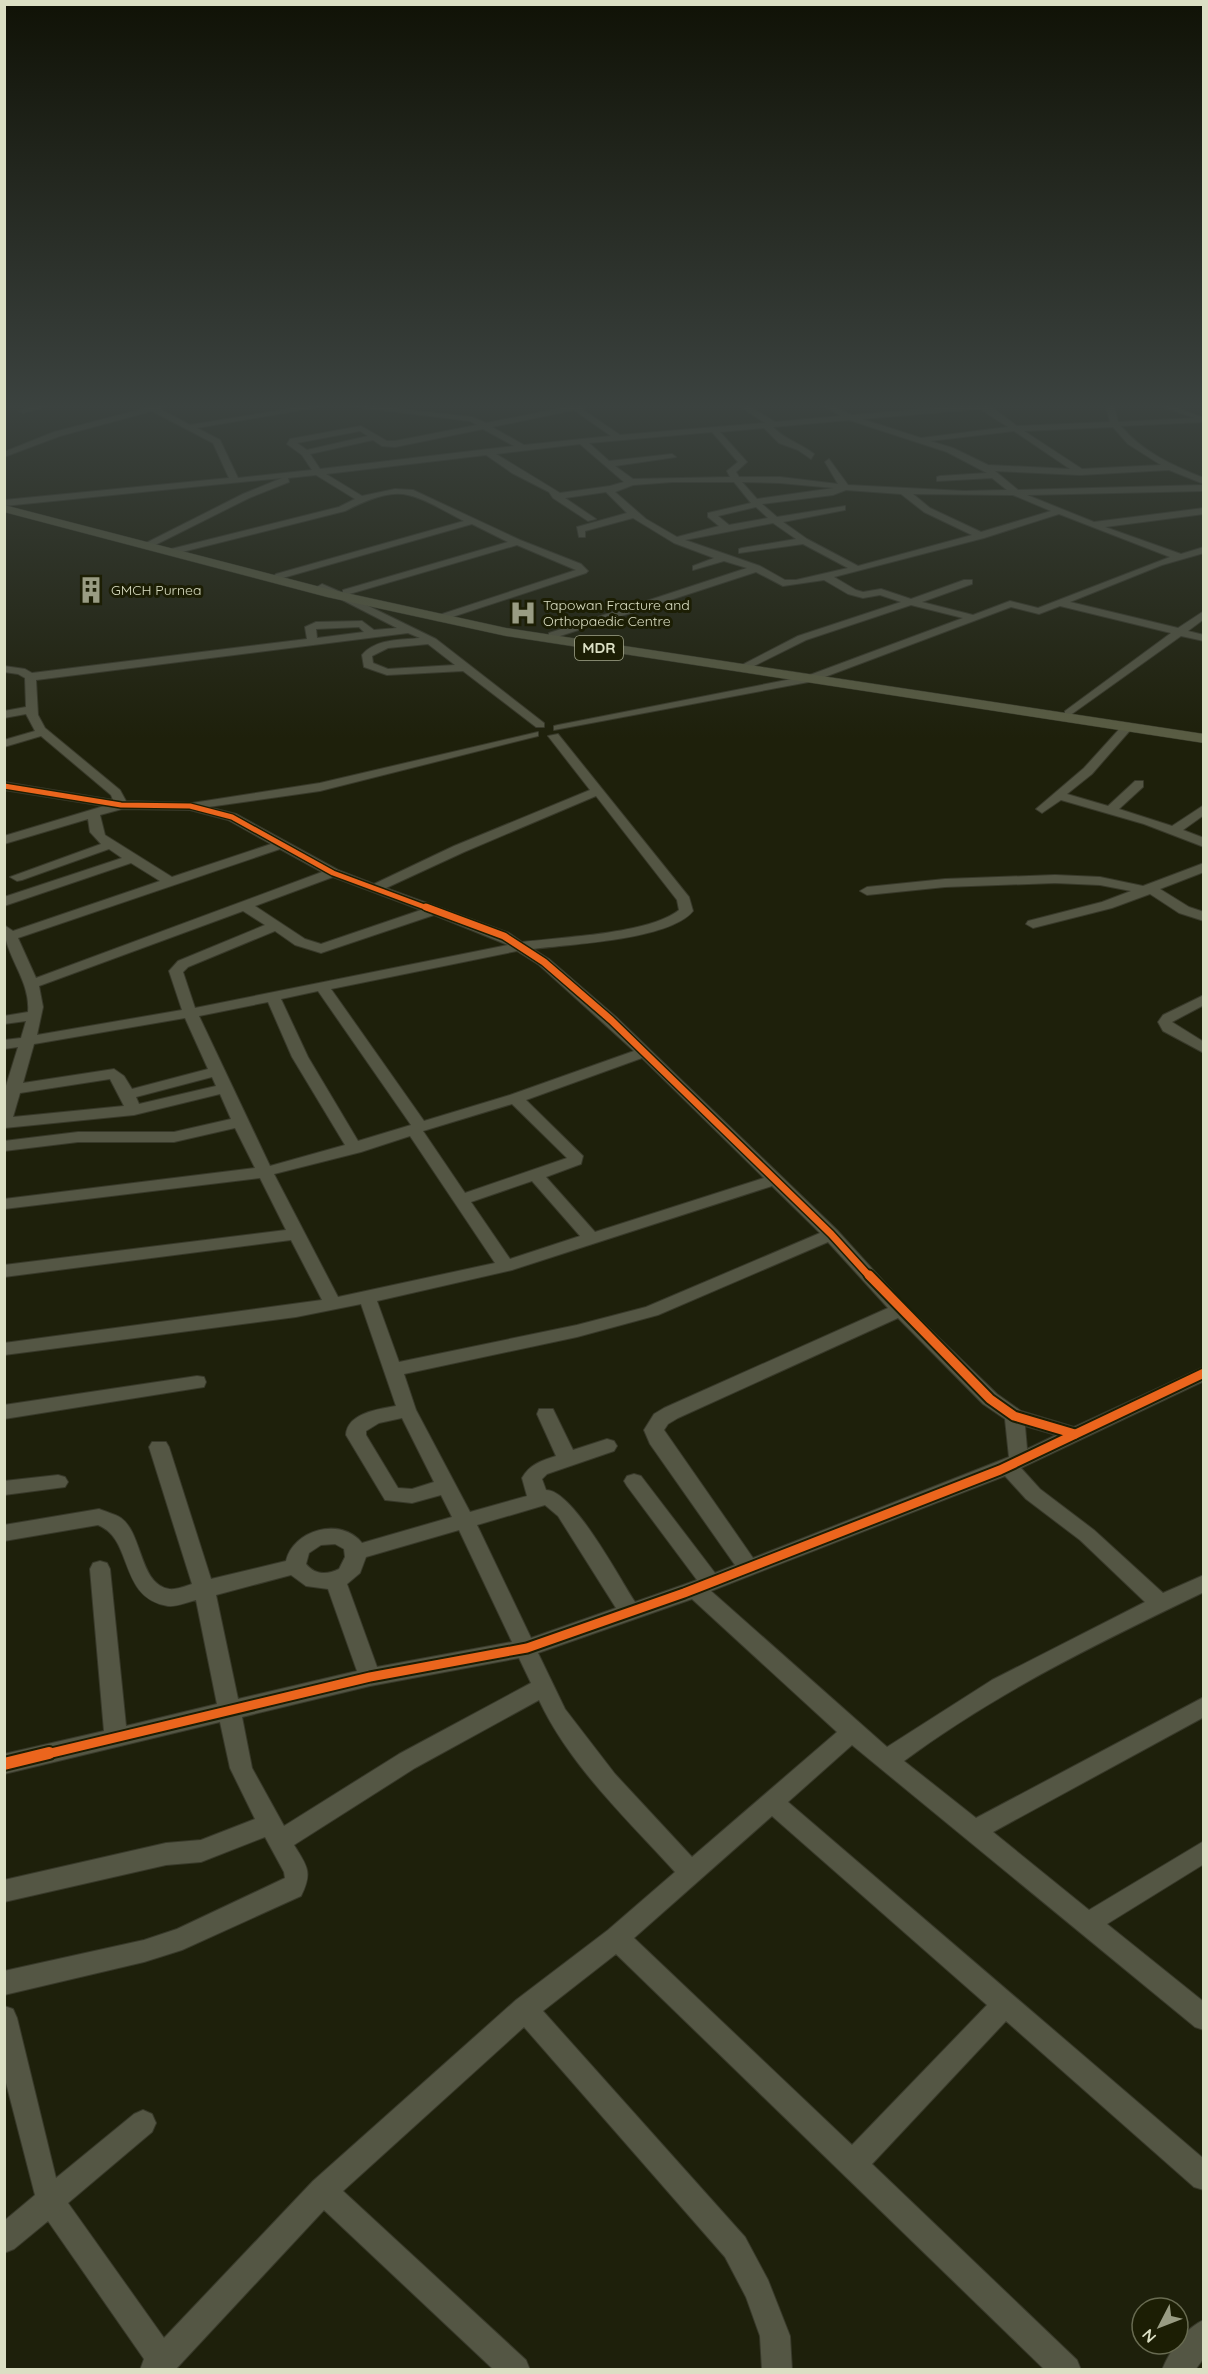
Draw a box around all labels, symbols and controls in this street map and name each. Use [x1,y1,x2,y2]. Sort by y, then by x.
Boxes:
building icon: GMCH Purnea [76,575,106,605]
place label: GMCH Purnea [111,581,202,599]
place label: Tapowan Fracture and Orthopaedic Centre [543,596,690,630]
hospital icon: Tapowan Fracture and Orthopaedic Centre [508,598,538,628]
road number: MDR [575,636,623,660]
north arrow [1130,2296,1190,2356]
text: N [1137,2325,1160,2347]

